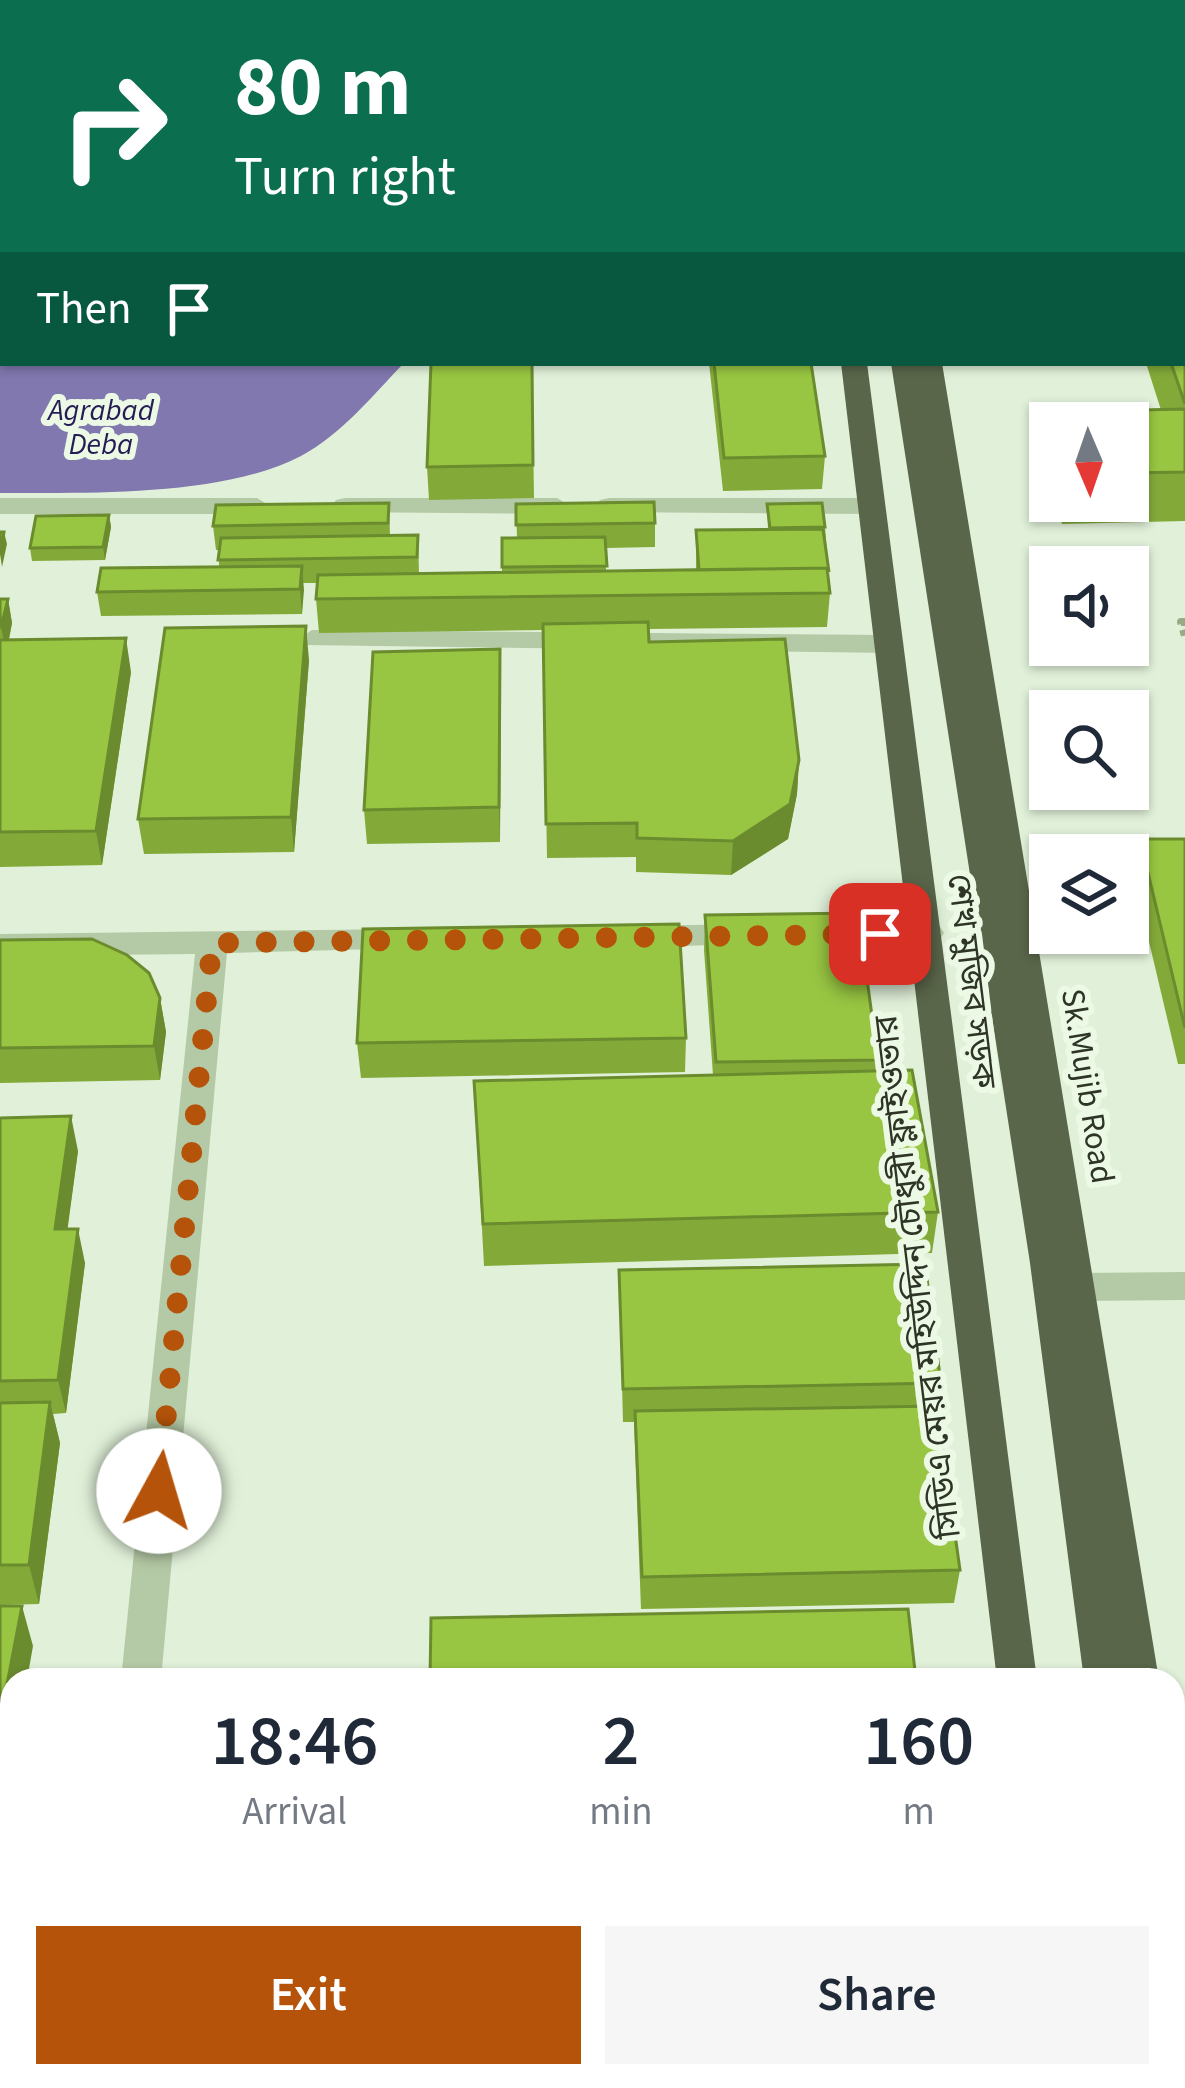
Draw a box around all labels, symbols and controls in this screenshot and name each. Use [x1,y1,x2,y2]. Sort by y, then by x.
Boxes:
text: 80 m [234,28,412,148]
icon: right [36,48,192,204]
text: Turn right [234,139,456,216]
icon: arrive [156,276,222,342]
text: Then [36,277,132,341]
water label: Agrabad Deba [46,389,155,466]
north arrow [1029,402,1149,522]
map controls [1029,402,1149,954]
button: sound [1029,546,1149,666]
button: search [1029,690,1149,810]
button: layers [1029,834,1149,954]
street label: শেখ মুজিব সড়ক [935,871,1008,1092]
pin [829,883,931,985]
icon: arrive [847,901,913,967]
street label: Sk.Mujib Road [1049,986,1126,1187]
street label: সিডিএ মেয়র মহিউদ্দিন চৌধুরী ফ্লাইওভার [862,1012,973,1542]
position arrow [96,1428,222,1554]
text: 18:46 [211,1690,378,1793]
text: 2 [602,1690,639,1793]
text: 160 [863,1690,974,1793]
text: Arrival [242,1784,347,1840]
text: min [589,1784,653,1840]
text: m [903,1784,935,1840]
button: Exit [36,1926,581,2064]
button: Share [605,1926,1149,2064]

